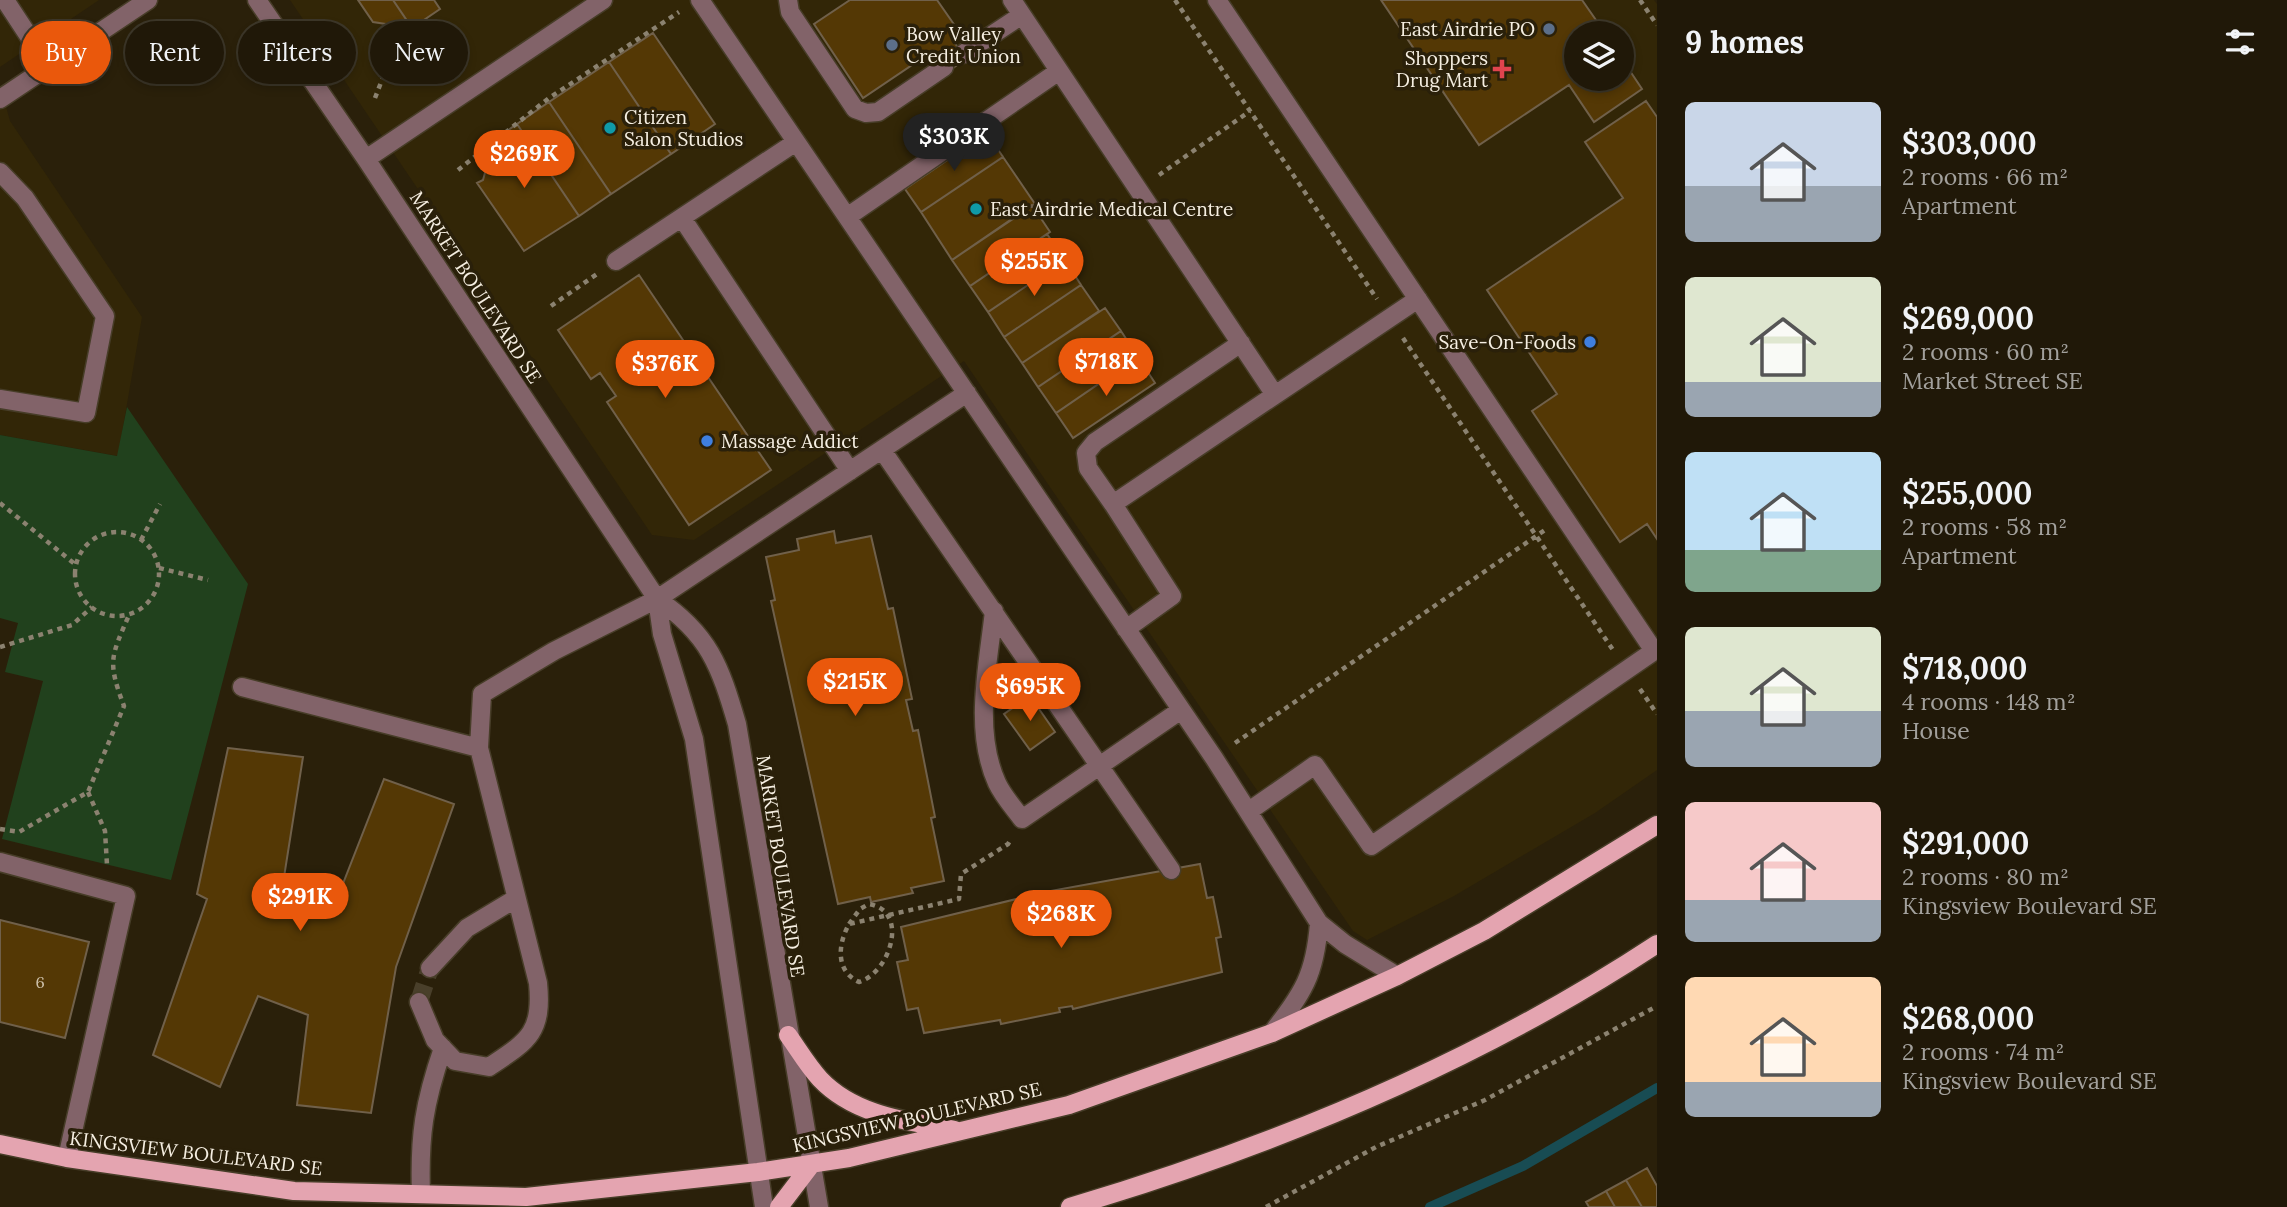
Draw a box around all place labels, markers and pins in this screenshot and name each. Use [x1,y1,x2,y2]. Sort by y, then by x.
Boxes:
place label: East Airdrie PO [1400,17,1535,41]
marker: East Airdrie PO [1541,21,1557,37]
place label: Bow Valley Credit Union [906,22,1021,68]
marker: Bow Valley Credit Union [884,37,900,53]
place label: Shoppers Drug Mart [1396,46,1489,92]
marker: Shoppers Drug Mart [1494,61,1510,77]
place label: Citizen Salon Studios [624,105,744,151]
pin: $303K [905,114,1003,173]
marker: Citizen Salon Studios [602,120,618,136]
pin: $269K [475,130,573,190]
place label: East Airdrie Medical Centre [990,197,1233,221]
marker: East Airdrie Medical Centre [968,201,984,217]
pin: $255K [985,238,1083,298]
place label: Save-On-Foods [1438,330,1576,354]
marker: Save-On-Foods [1582,334,1598,350]
pin: $718K [1057,338,1155,398]
pin: $376K [616,340,714,400]
place label: Massage Addict [721,429,859,453]
marker: Massage Addict [699,433,715,449]
pin: $215K [806,658,904,718]
pin: $695K [981,664,1079,723]
pin: $291K [251,874,349,933]
pin: $268K [1012,890,1110,950]

